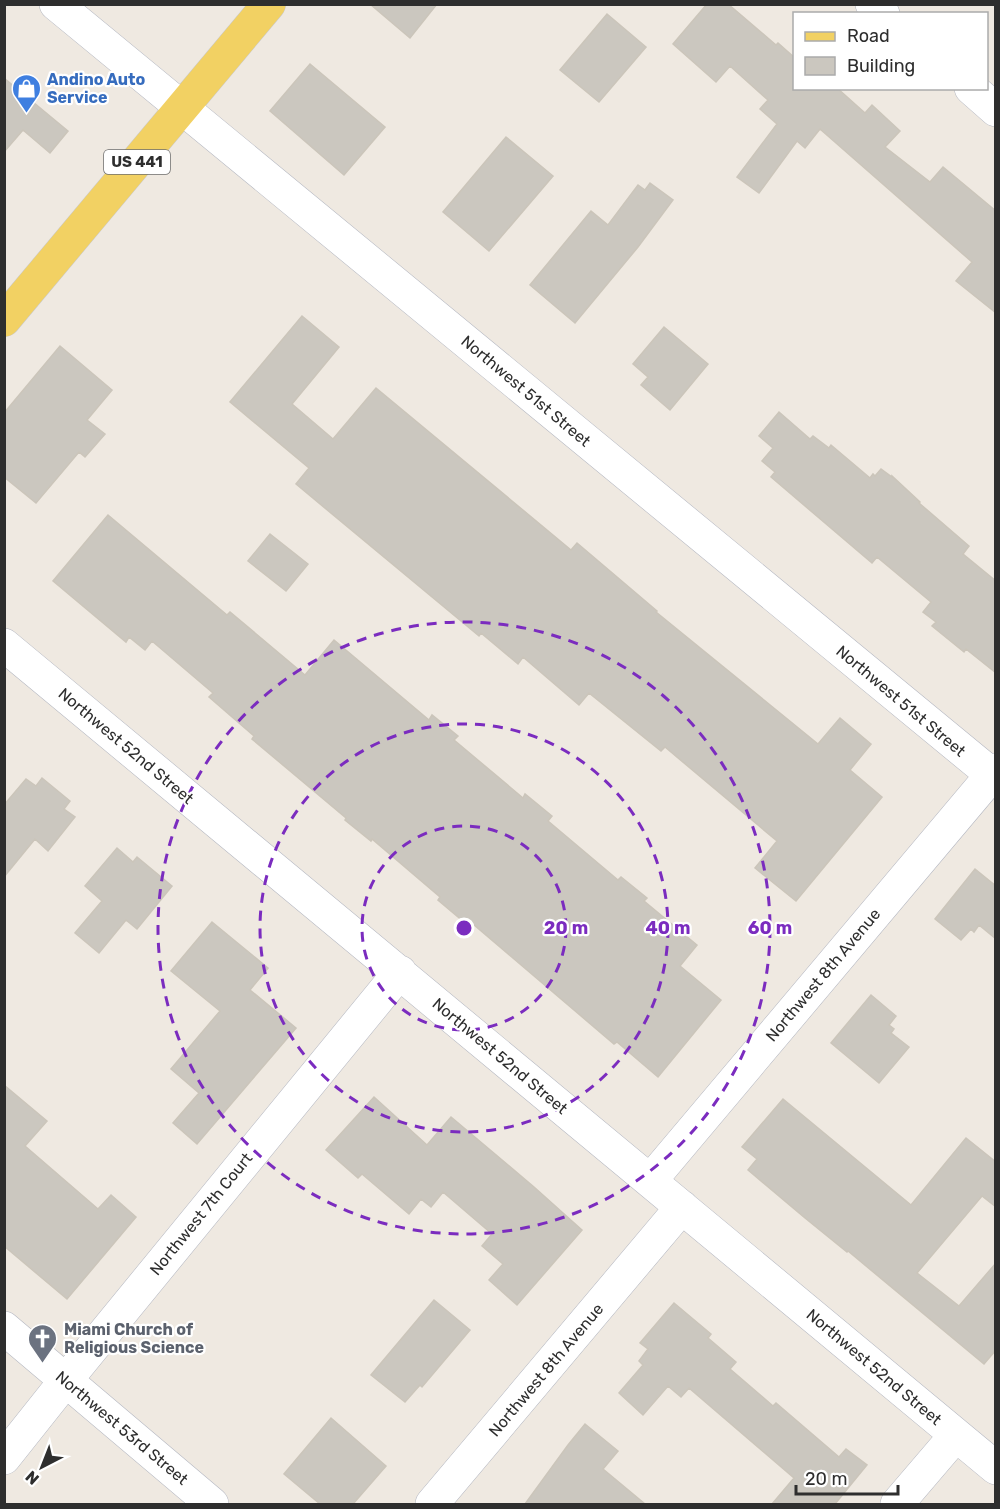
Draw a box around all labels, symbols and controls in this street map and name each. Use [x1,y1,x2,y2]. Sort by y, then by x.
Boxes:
legend [793,12,988,90]
text: Road [847,25,890,47]
text: Building [847,55,915,77]
place label: Andino Auto Service [47,70,146,107]
shop icon: Andino Auto Service [10,72,42,114]
road number: US 441 [104,150,170,174]
street label: Northwest 51st Street [458,331,594,451]
street label: Northwest 51st Street [833,641,969,761]
street label: Northwest 52nd Street [55,684,197,808]
street label: Northwest 8th Avenue [762,905,884,1045]
text: 20 m [544,917,588,939]
text: 40 m [646,917,690,939]
text: 60 m [748,917,792,939]
centre of rings [454,918,474,938]
street label: Northwest 52nd Street [429,994,571,1118]
street label: Northwest 7th Court [146,1149,256,1279]
street label: Northwest 8th Avenue [485,1300,607,1440]
street label: Northwest 52nd Street [803,1305,945,1429]
place label: Miami Church of Religious Science [64,1320,204,1357]
church icon: Miami Church of Religious Science [27,1322,59,1364]
street label: Northwest 53rd Street [52,1367,192,1489]
north arrow [12,1437,72,1497]
scale bar [796,1458,898,1496]
text: N [22,1467,43,1489]
text: 20 m [805,1468,847,1490]

